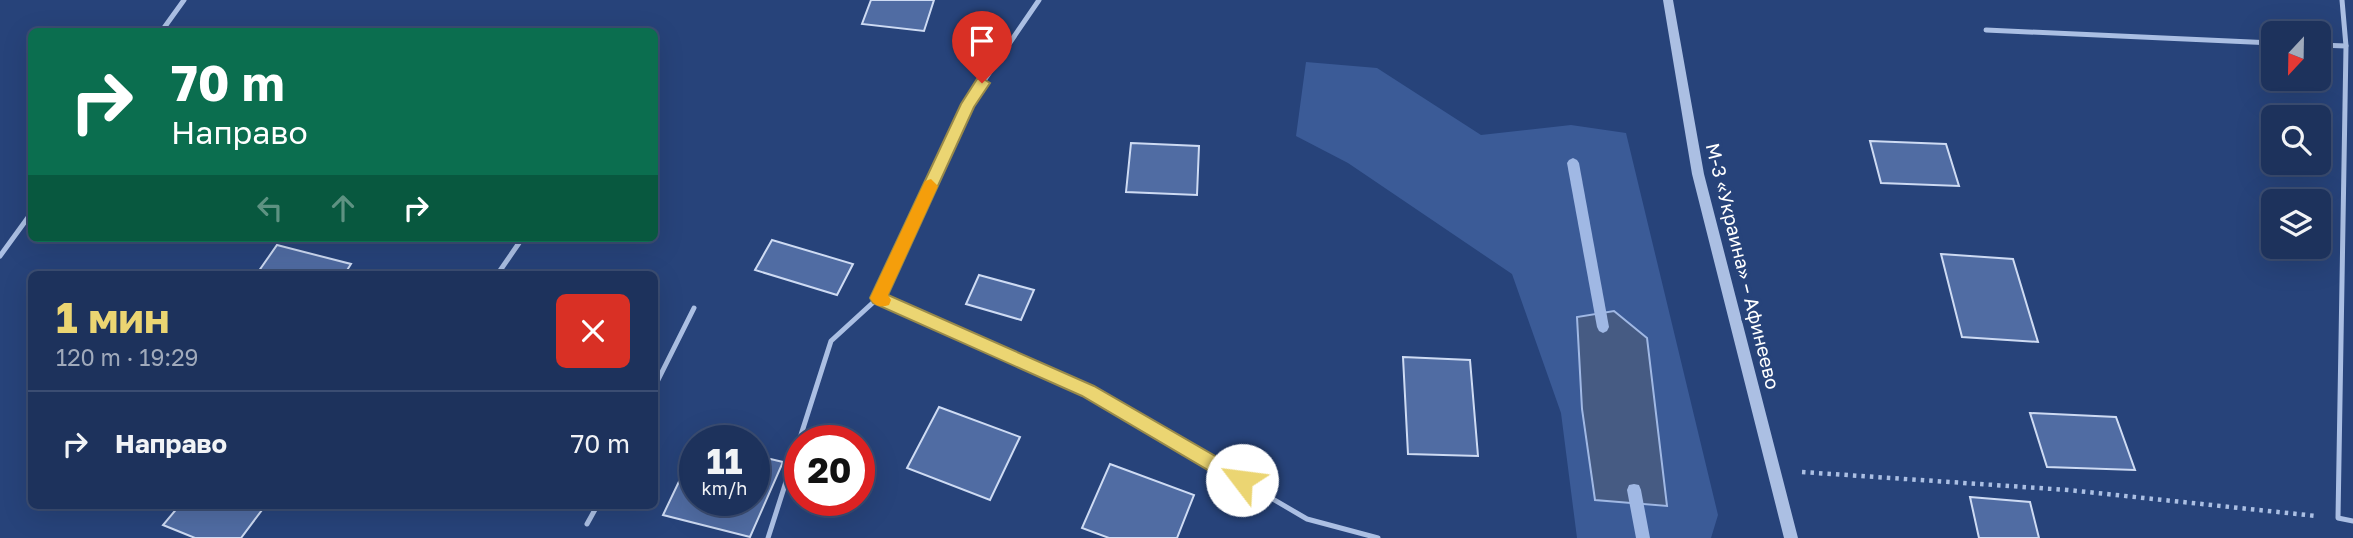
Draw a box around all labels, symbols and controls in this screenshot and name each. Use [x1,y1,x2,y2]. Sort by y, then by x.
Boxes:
pin [952,11,1012,83]
north arrow [2261,21,2331,91]
map controls [2261,21,2331,259]
icon: arrive [963,22,1001,60]
text: 70 m [171,53,285,112]
icon: right [56,56,147,147]
button: search [2261,105,2331,175]
text: Направо [171,113,308,151]
street label: М-3 «Украина» – Афинеево [1702,140,1785,391]
icon: left [251,189,289,227]
icon: ahead [324,189,362,227]
icon: right [397,189,435,227]
button: layers [2261,189,2331,259]
text: 1 мин [56,292,170,342]
button: close [556,294,630,368]
text: 120 m · 19:29 [56,343,199,371]
icon: right [56,425,94,463]
speed limit sign: 20 [784,425,875,516]
text: Направо [115,428,227,459]
text: 70 m [571,428,630,459]
text: 11 [706,440,743,482]
position arrow [1205,443,1279,517]
text: km/h [702,477,747,499]

